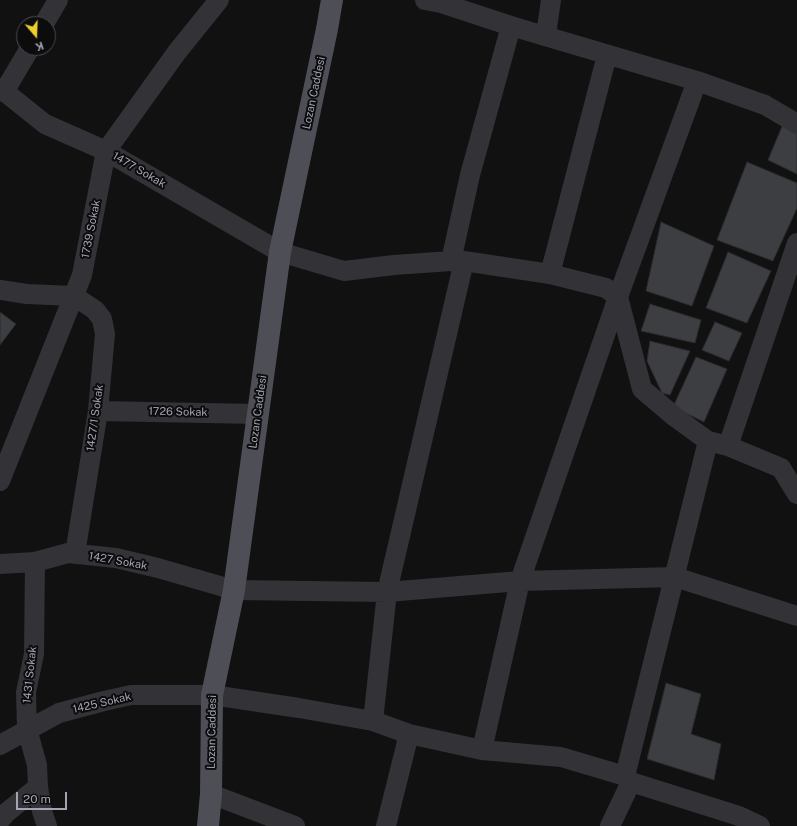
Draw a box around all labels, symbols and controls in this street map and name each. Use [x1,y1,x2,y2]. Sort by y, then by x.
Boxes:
north arrow [16,16,56,56]
text: K [34,39,45,53]
street label: Lozan Caddesi [300,56,328,130]
street label: 1477 Sokak [110,149,168,191]
street label: 1739 Sokak [79,199,103,259]
street label: Lozan Caddesi [246,375,270,449]
street label: 1427/1 Sokak [84,384,106,452]
street label: 1726 Sokak [148,405,208,419]
street label: 1427 Sokak [88,549,148,573]
street label: 1431 Sokak [20,646,40,704]
street label: 1425 Sokak [72,690,132,716]
street label: Lozan Caddesi [205,695,219,769]
scale bar [18,784,69,810]
text: 20 m [23,792,51,806]

